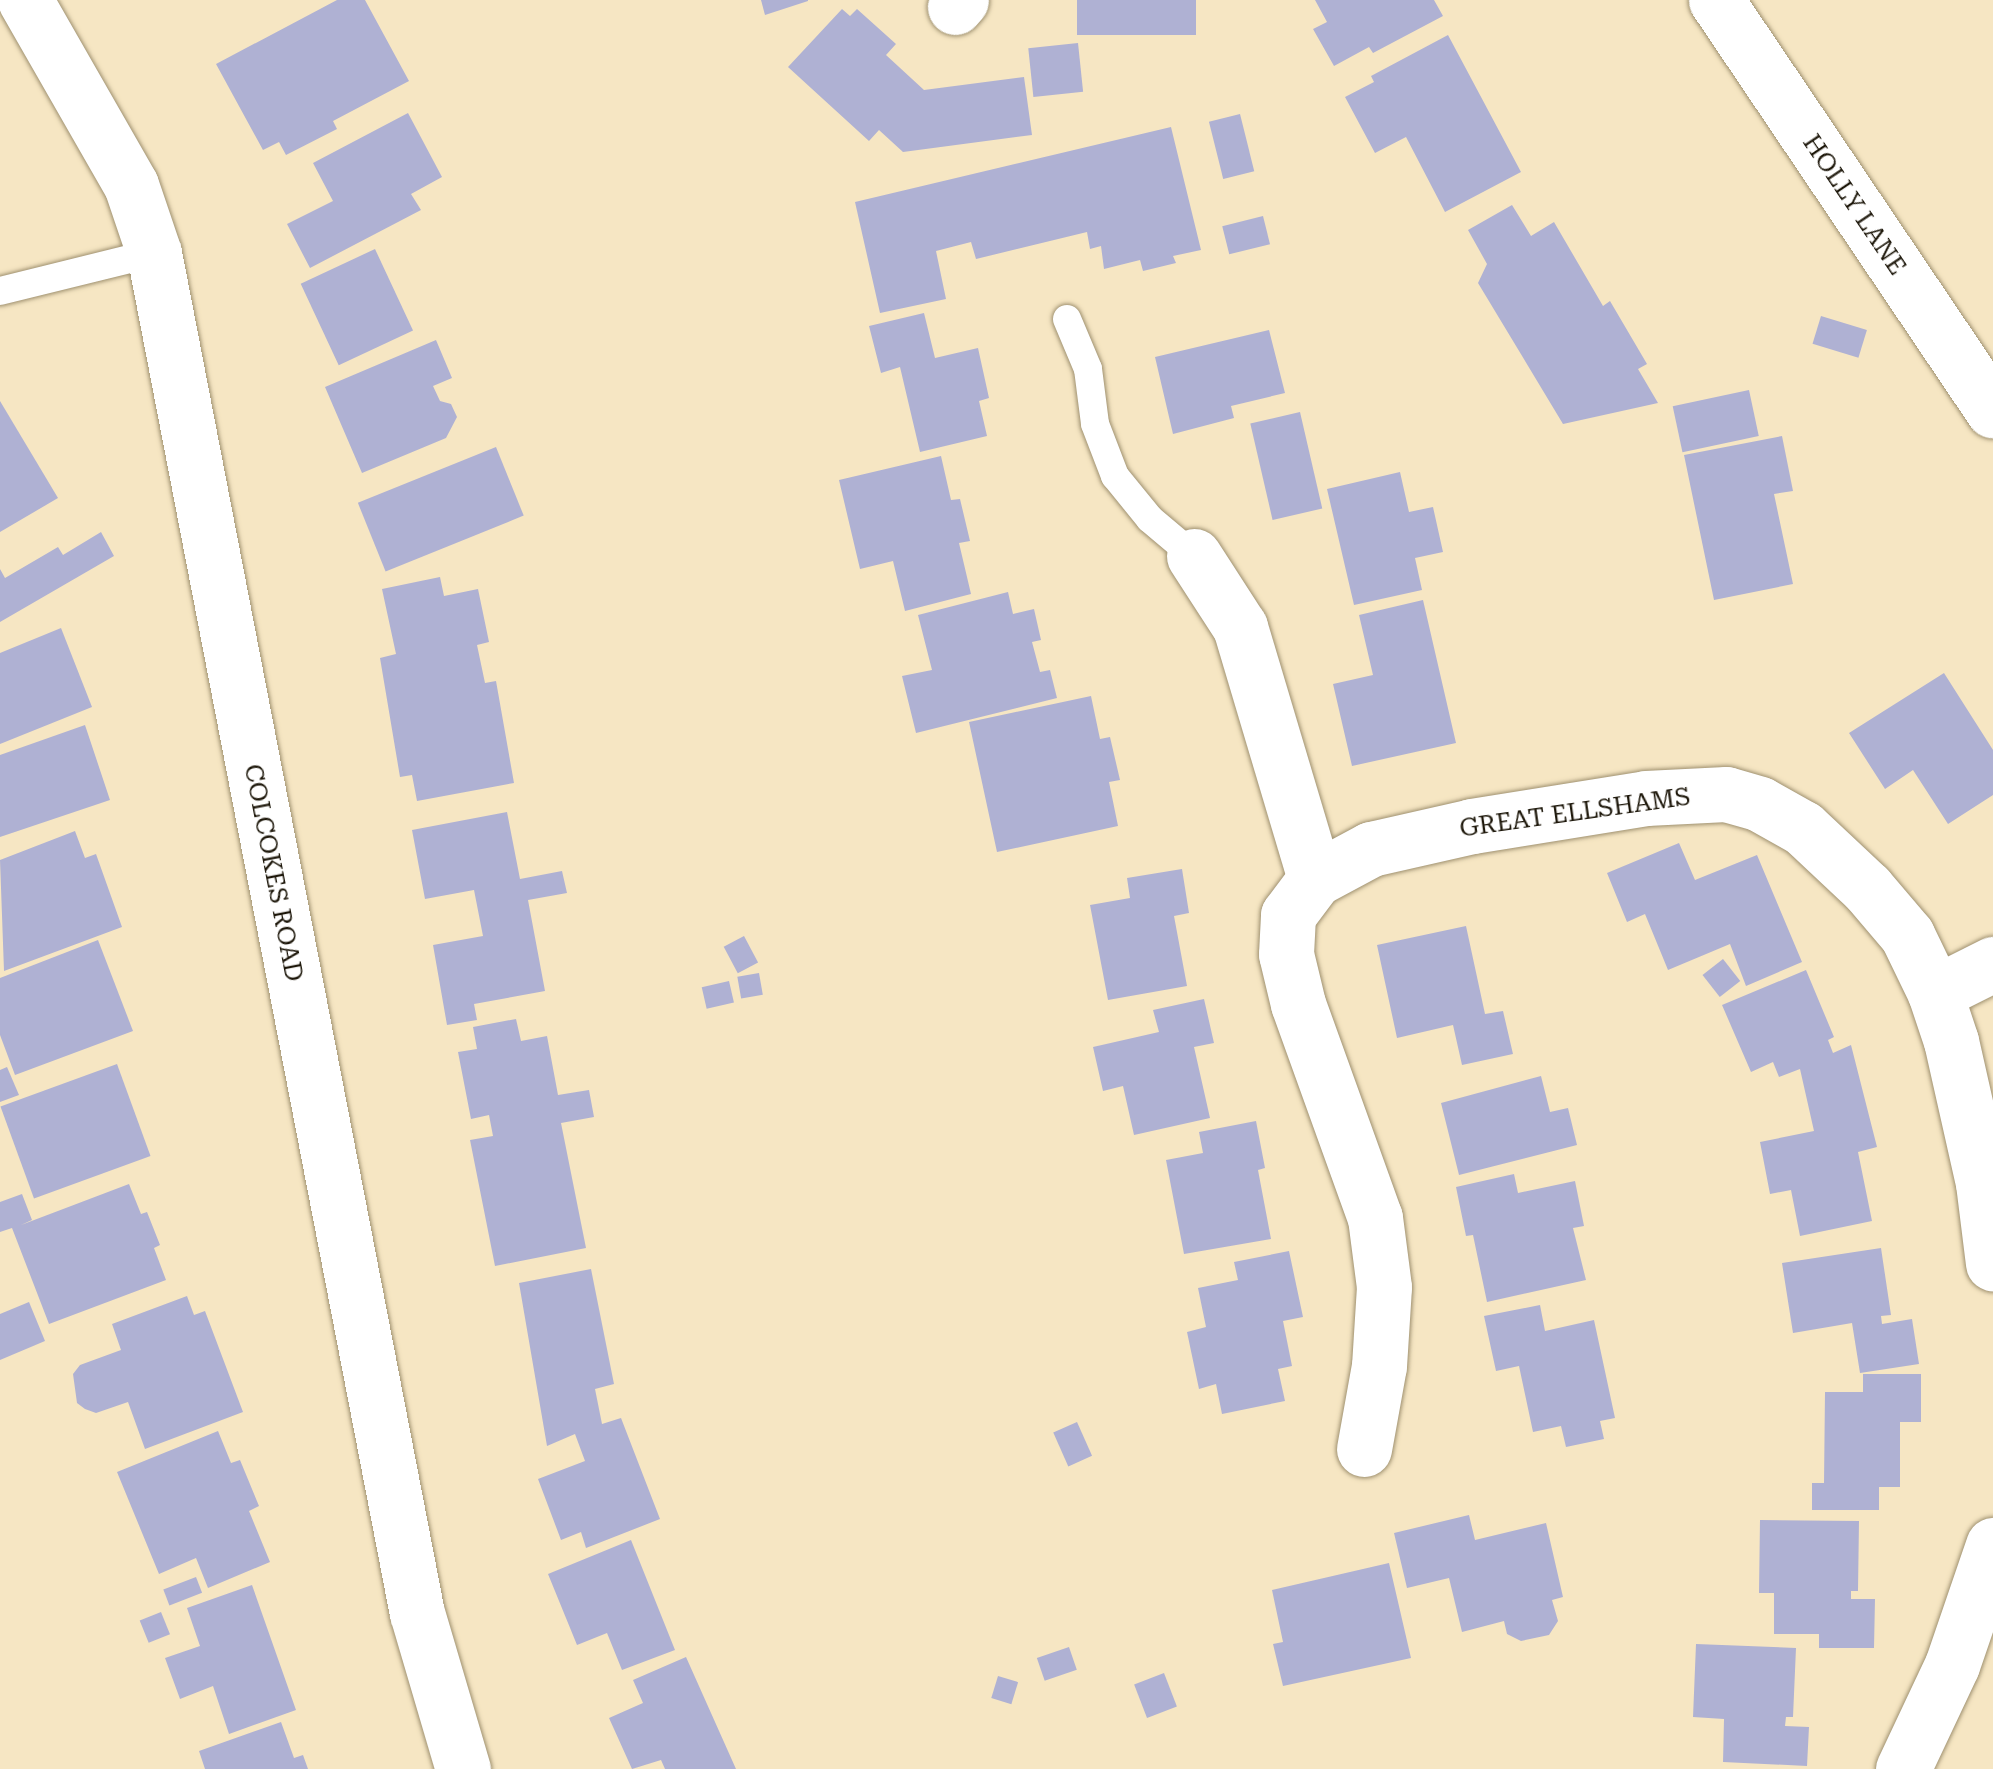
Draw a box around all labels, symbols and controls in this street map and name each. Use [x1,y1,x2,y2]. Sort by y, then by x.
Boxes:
street label: HOLLY LANE [1796,129,1912,281]
street label: COLCOKES ROAD [237,762,309,984]
street label: GREAT ELLSHAMS [1458,782,1692,844]

